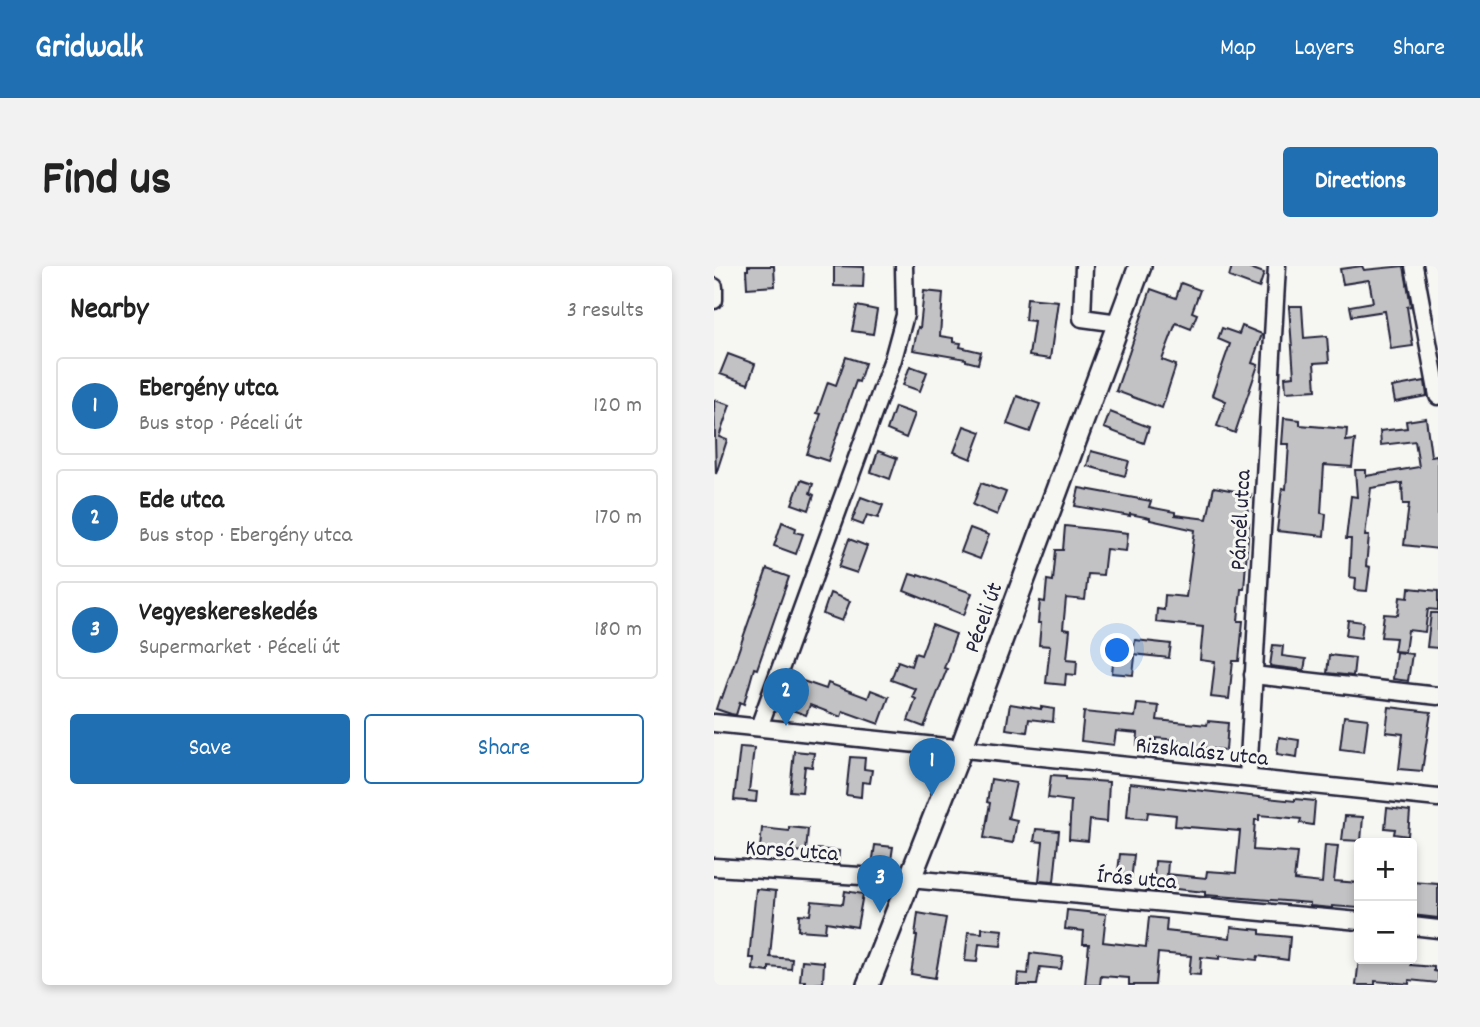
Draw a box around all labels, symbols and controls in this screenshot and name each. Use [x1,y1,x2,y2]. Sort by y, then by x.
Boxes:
text: Gridwalk [35,26,144,73]
text: Map [1220,32,1256,66]
text: Layers [1294,32,1355,66]
text: Share [1393,32,1445,66]
text: Find us [42,147,171,217]
button: Directions [1283,147,1438,217]
text: Nearby [70,290,148,333]
text: 3 results [567,295,644,328]
text: Ebergény utca [139,371,278,408]
text: 1 [92,390,98,423]
text: 120 m [593,390,642,423]
text: Bus stop · Péceli út [139,408,303,441]
street label: Páncél utca [1223,468,1262,571]
text: Ede utca [139,483,224,520]
text: 2 [90,502,100,535]
text: 170 m [595,502,642,535]
text: Bus stop · Ebergény utca [139,520,352,553]
street label: Péceli út [957,578,1013,658]
text: Vegyeskereskedés [139,595,318,632]
text: 3 [90,614,100,647]
text: 180 m [594,614,642,647]
text: Supermarket · Péceli út [139,632,340,665]
your location [1100,633,1134,667]
pin: 2 [763,668,809,726]
button: Save [70,714,350,784]
button: Share [364,714,644,784]
street label: Rizskalász utca [1134,730,1271,777]
pin: 1 [909,738,955,796]
street label: Korsó utca [744,833,841,872]
map controls [1354,838,1417,964]
button: + [1354,838,1417,901]
pin: 3 [857,855,903,913]
street label: Írás utca [1095,861,1179,901]
button: − [1354,901,1417,964]

